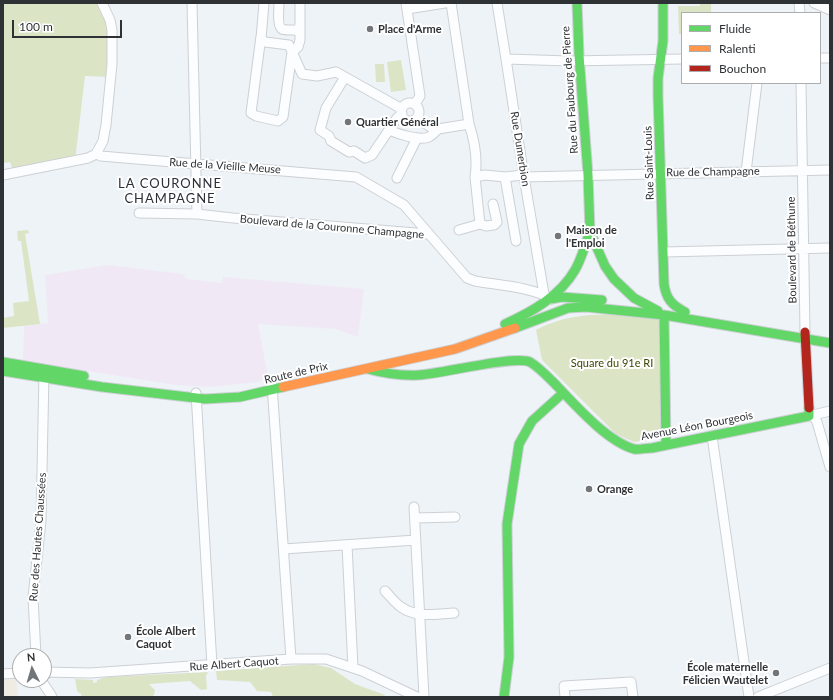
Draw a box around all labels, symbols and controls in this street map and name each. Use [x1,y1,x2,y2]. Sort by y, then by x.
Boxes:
scale bar [14,12,124,38]
legend [681,12,821,84]
text: 100 m [19,19,53,34]
text: Fluide [719,21,751,36]
place label: Place d'Arme [378,22,442,36]
marker: Place d'Arme [365,24,375,34]
street label: Rue du Faubourg de Pierre [559,26,581,154]
text: Ralenti [719,41,756,56]
text: Bouchon [719,61,766,76]
street label: Rue Dumerbion [508,111,532,187]
place label: Quartier Général [356,115,439,129]
marker: Quartier Général [343,117,353,127]
street label: Rue Saint-Louis [641,126,657,200]
street label: Rue de la Vieille Meuse [169,156,281,176]
street label: Rue de Champagne [666,165,760,179]
district label: LA COURONNE CHAMPAGNE [118,176,222,207]
street label: Boulevard de Béthune [784,196,800,304]
street label: Boulevard de la Couronne Champagne [239,212,425,242]
place label: Maison de l'Emploi [566,223,617,249]
marker: Maison de l'Emploi [553,231,563,241]
park label: Square du 91e RI [571,356,653,370]
street label: Route de Prix [263,359,329,387]
street label: Avenue Léon Bourgeois [640,409,754,443]
street label: Rue des Hautes Chaussées [27,472,49,602]
place label: Orange [597,482,633,496]
marker: Orange [584,484,594,494]
place label: École Albert Caquot [136,624,196,650]
marker: École Albert Caquot [123,632,133,642]
north arrow [12,648,52,688]
text: N [26,650,36,663]
street label: Rue Albert Caquot [189,654,279,674]
place label: École maternelle Félicien Wautelet [683,660,768,686]
marker: École maternelle Félicien Wautelet [771,668,781,678]

